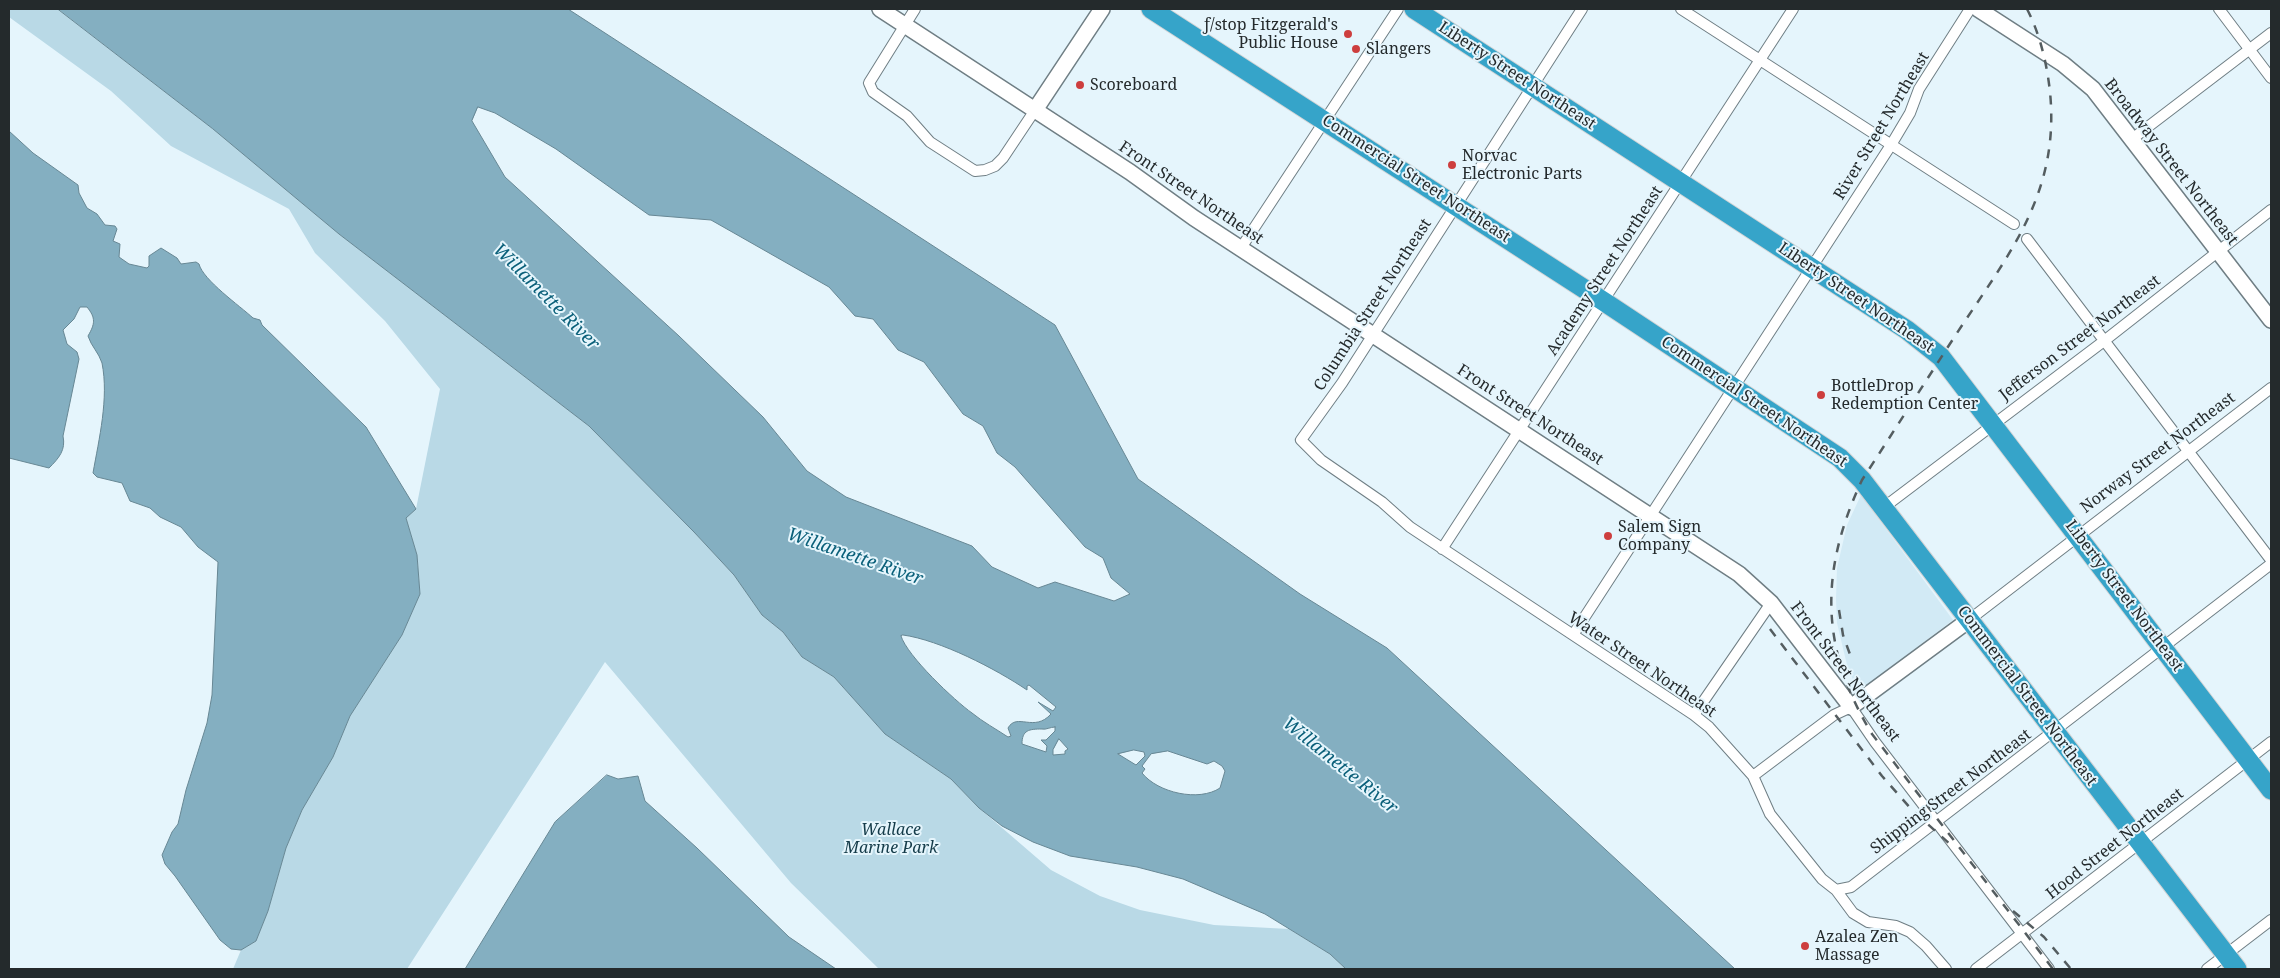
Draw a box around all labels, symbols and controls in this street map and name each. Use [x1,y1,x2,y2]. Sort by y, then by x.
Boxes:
place label: ƒ/stop Fitzgerald's Public House [1203,15,1338,53]
street label: Liberty Street Northeast [1435,18,1599,134]
marker: ƒ/stop Fitzgerald's Public House [1342,28,1354,40]
place label: Slangers [1366,39,1431,59]
marker: Slangers [1350,43,1362,55]
street label: River Street Northeast [1830,49,1934,203]
place label: Scoreboard [1090,75,1177,95]
street label: Broadway Street Northeast [2100,75,2242,249]
marker: Scoreboard [1074,79,1086,91]
street label: Commercial Street Northeast [1318,111,1514,247]
street label: Front Street Northeast [1115,137,1267,249]
place label: Norvac Electronic Parts [1462,146,1582,184]
marker: Norvac Electronic Parts [1446,159,1458,171]
street label: Academy Street Northeast [1543,183,1667,359]
street label: Columbia Street Northeast [1310,215,1436,395]
water label: Willamette River [488,239,604,355]
street label: Liberty Street Northeast [1774,239,1938,357]
street label: Jefferson Street Northeast [1996,271,2164,405]
street label: Commercial Street Northeast [1657,332,1851,472]
street label: Front Street Northeast [1453,361,1607,469]
place label: BottleDrop Redemption Center [1831,376,1978,414]
marker: BottleDrop Redemption Center [1815,389,1827,401]
street label: Norway Street Northeast [2077,389,2239,517]
place label: Salem Sign Company [1618,517,1701,555]
street label: Liberty Street Northeast [2061,517,2187,675]
water label: Willamette River [784,524,926,590]
marker: Salem Sign Company [1602,530,1614,542]
street label: Front Street Northeast [1786,598,1904,746]
street label: Commercial Street Northeast [1953,602,2101,790]
street label: Water Street Northeast [1564,608,1720,722]
water label: Willamette River [1278,713,1402,819]
street label: Shipping Street Northeast [1867,725,2035,859]
street label: Hood Street Northeast [2042,784,2188,904]
park label: Wallace Marine Park [844,820,938,858]
place label: Azalea Zen Massage [1815,927,1899,965]
marker: Azalea Zen Massage [1799,940,1811,952]

